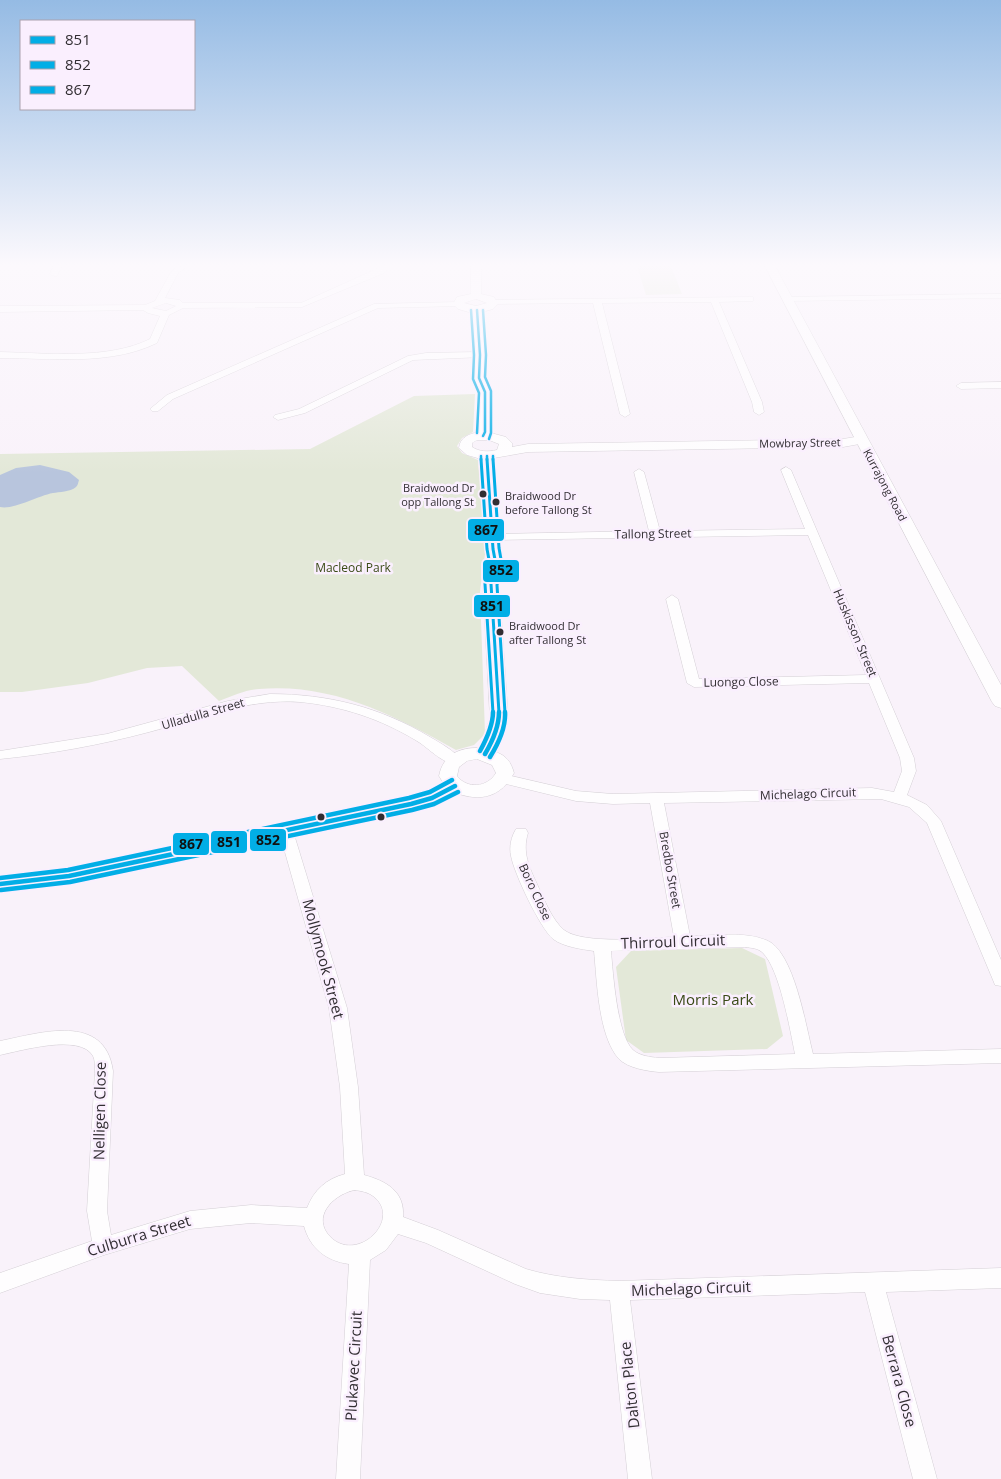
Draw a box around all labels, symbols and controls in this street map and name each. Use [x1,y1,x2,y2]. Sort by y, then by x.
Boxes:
legend [20,20,195,110]
text: 851 [65,29,91,49]
text: 852 [65,54,91,74]
text: 867 [65,79,91,99]
street label: Mowbray Street [759,434,841,451]
street label: Kurrajong Road [860,446,911,524]
place label: Braidwood Dr opp Tallong St [401,480,475,509]
place label: Braidwood Dr before Tallong St [505,488,592,517]
marker: Braidwood Dr opp Tallong St [478,489,488,499]
marker: Braidwood Dr before Tallong St [491,497,501,507]
line badge: 867 [467,518,505,542]
text: 867 [474,520,498,539]
street label: Tallong Street [614,524,692,543]
park label: Macleod Park [315,559,392,576]
line badge: 852 [482,559,520,583]
text: 852 [489,560,513,579]
street label: Huskisson Street [829,586,882,679]
line badge: 851 [473,594,511,618]
text: 851 [480,596,504,615]
place label: Braidwood Dr after Tallong St [509,618,586,647]
marker: Braidwood Dr after Tallong St [495,627,505,637]
street label: Luongo Close [703,672,779,691]
street label: Ulladulla Street [159,694,246,733]
street label: Michelago Circuit [760,783,856,804]
unlabelled marker [316,812,326,822]
unlabelled marker [376,812,386,822]
line badge: 852 [249,828,287,852]
line badge: 851 [210,830,248,854]
text: 852 [256,830,280,849]
street label: Bredbo Street [655,830,686,910]
line badge: 867 [172,832,210,856]
text: 851 [217,832,241,851]
text: 867 [179,834,203,853]
street label: Boro Close [515,861,556,923]
street label: Mollymook Street [298,897,350,1021]
street label: Thirroul Circuit [620,929,725,953]
park label: Morris Park [673,989,754,1009]
street label: Nelligen Close [88,1062,110,1160]
street label: Culburra Street [85,1210,193,1260]
street label: Michelago Circuit [631,1276,751,1300]
street label: Plukavec Circuit [340,1310,366,1421]
street label: Berrara Close [878,1332,922,1429]
street label: Dalton Place [615,1341,644,1430]

